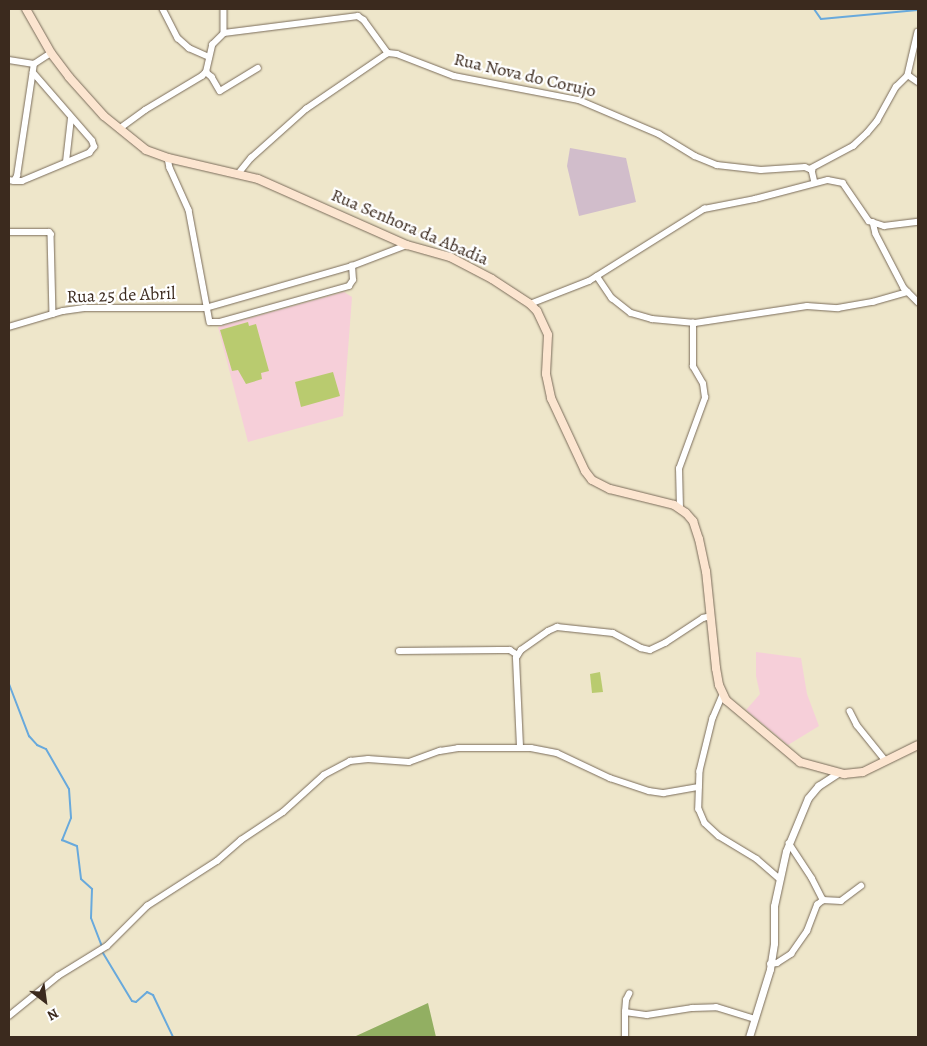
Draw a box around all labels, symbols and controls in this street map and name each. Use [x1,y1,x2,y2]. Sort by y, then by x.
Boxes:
street label: Rua Nova do Corujo [452,48,598,102]
street label: Rua Senhora da Abadia [328,184,492,270]
street label: Rua 25 de Abril [66,282,176,308]
north arrow [20,976,70,1026]
text: N [44,1004,62,1025]

